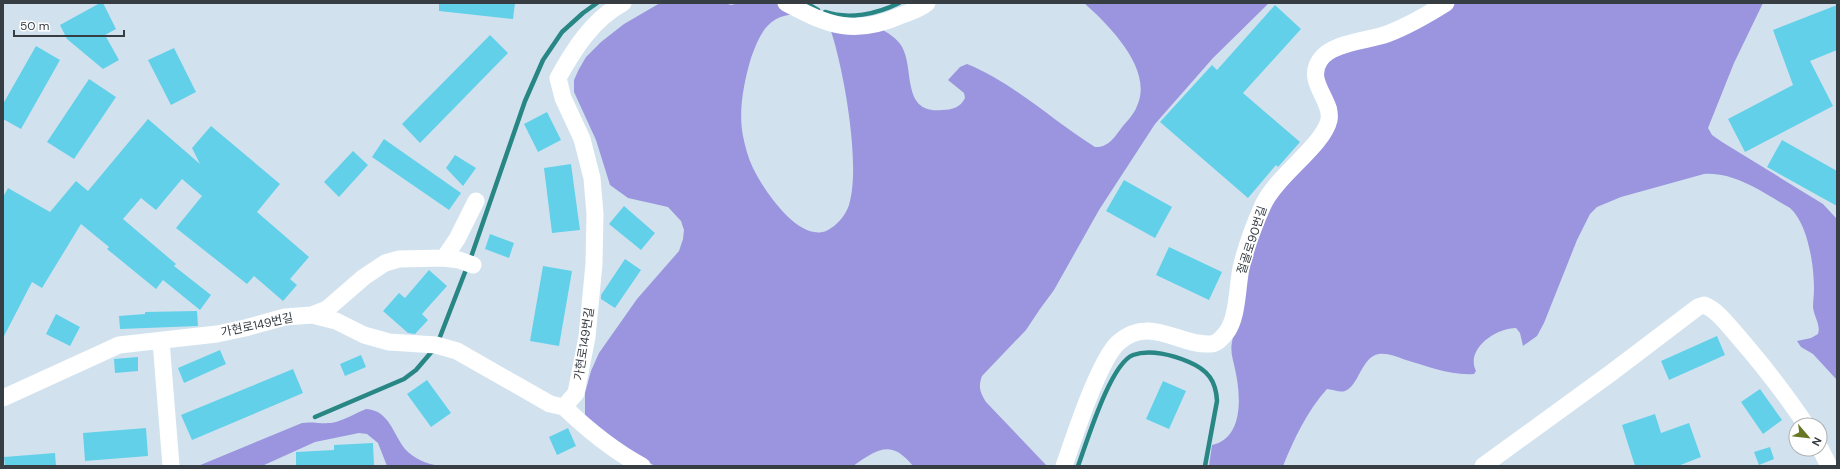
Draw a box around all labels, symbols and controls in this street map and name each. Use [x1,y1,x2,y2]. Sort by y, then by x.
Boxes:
scale bar [14,12,124,38]
text: 50 m [20,18,49,34]
street label: 절골로90번길 [1233,204,1271,276]
street label: 가현로149번길 [570,306,598,382]
street label: 가현로149번길 [219,310,295,340]
north arrow [1788,417,1828,457]
text: N [1809,435,1825,449]

